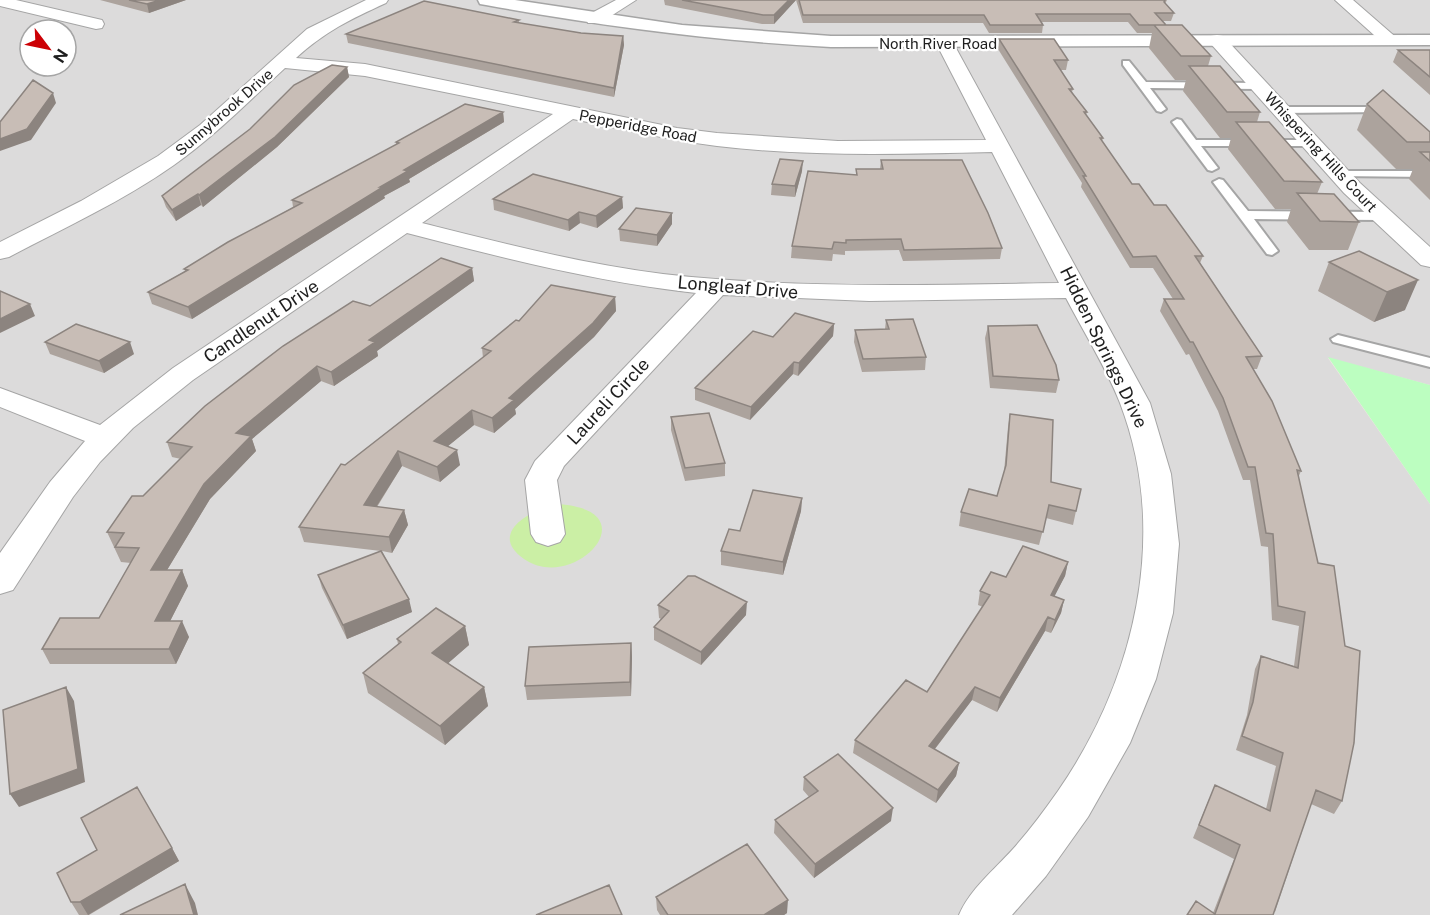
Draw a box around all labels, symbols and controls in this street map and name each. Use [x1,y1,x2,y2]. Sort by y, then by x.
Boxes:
north arrow [18,18,78,78]
street label: North River Road [879,35,997,52]
text: N [49,45,72,66]
street label: Sunnybrook Drive [172,65,276,159]
street label: Whispering Hills Court [1261,89,1381,215]
street label: Pepperidge Road [578,106,698,146]
street label: Hidden Springs Drive [1056,263,1152,431]
street label: Longleaf Drive [677,271,799,303]
street label: Candlenut Drive [200,275,322,367]
street label: Laureli Circle [563,353,653,449]

